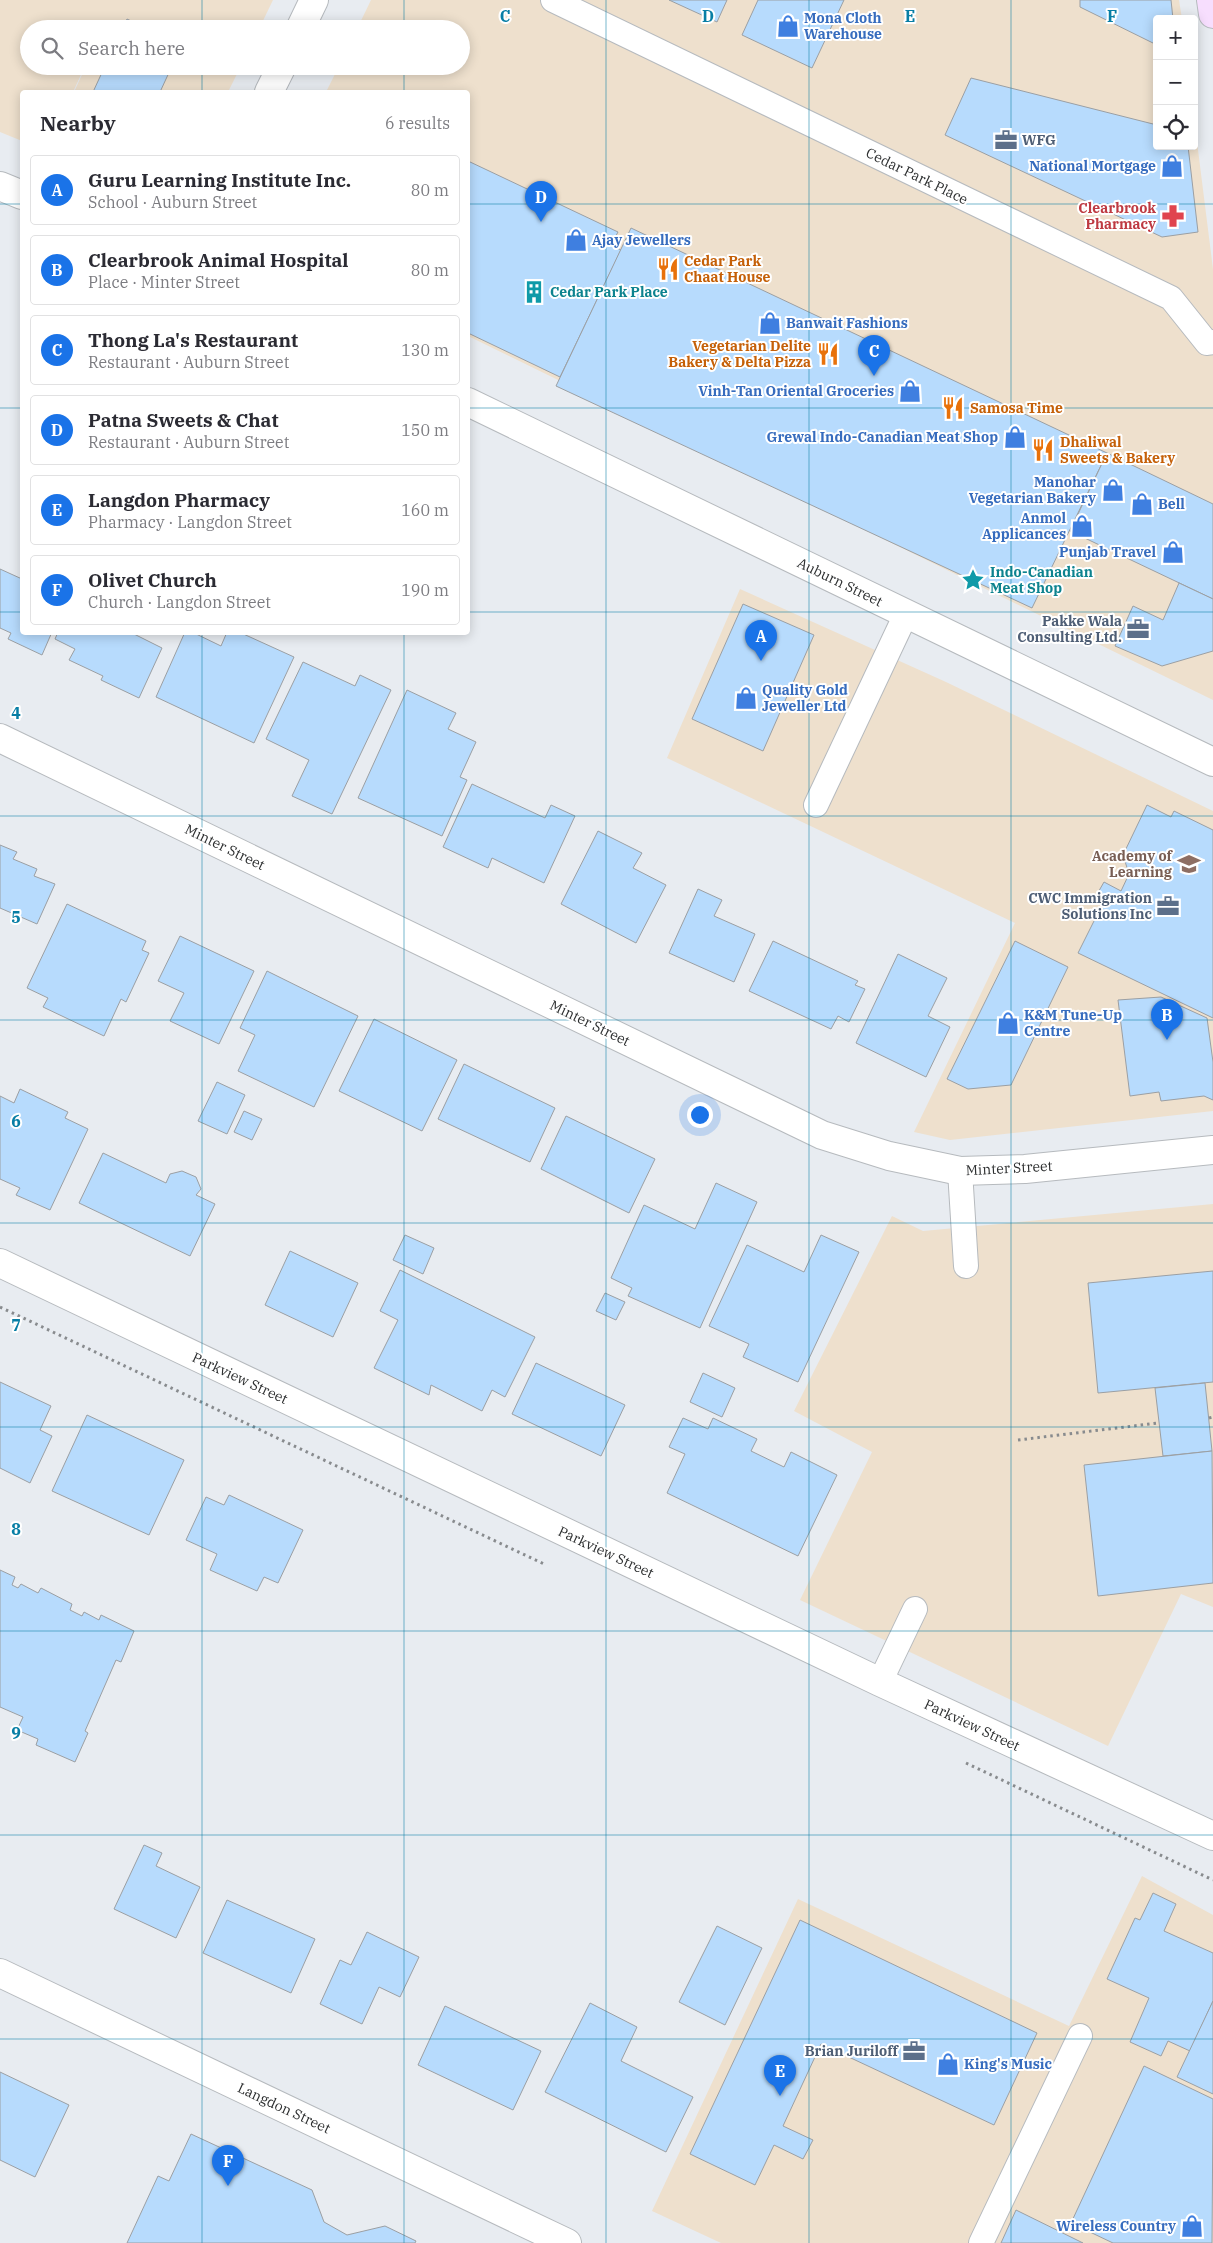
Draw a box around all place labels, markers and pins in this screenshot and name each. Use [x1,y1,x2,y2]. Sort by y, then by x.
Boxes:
place label: Mona Cloth Warehouse [804,9,882,43]
shop icon: Mona Cloth Warehouse [775,13,801,39]
office icon: WFG [993,127,1019,153]
place label: WFG [1022,131,1056,149]
shop icon: National Mortgage [1159,153,1185,179]
place label: National Mortgage [1029,157,1156,175]
pin: D [525,181,557,222]
place label: Clearbrook Pharmacy [1078,199,1156,233]
pharmacy icon: Clearbrook Pharmacy [1160,203,1186,229]
shop icon: Ajay Jewellers [563,227,589,253]
place label: Ajay Jewellers [592,231,691,249]
place label: Cedar Park Chaat House [684,252,771,286]
restaurant icon: Cedar Park Chaat House [655,256,681,282]
building icon: Cedar Park Place [521,279,547,305]
place label: Cedar Park Place [550,283,668,301]
shop icon: Banwait Fashions [757,310,783,336]
place label: Banwait Fashions [786,314,908,332]
pin: C [858,335,890,376]
place label: Vegetarian Delite Bakery & Delta Pizza [668,337,811,371]
restaurant icon: Vegetarian Delite Bakery & Delta Pizza [815,341,841,367]
shop icon: Vinh-Tan Oriental Groceries [897,378,923,404]
place label: Vinh-Tan Oriental Groceries [698,382,894,400]
restaurant icon: Samosa Time [940,395,966,421]
place label: Samosa Time [970,399,1063,417]
shop icon: Grewal Indo-Canadian Meat Shop [1002,424,1028,450]
place label: Grewal Indo-Canadian Meat Shop [767,428,998,446]
place label: Dhaliwal Sweets & Bakery [1060,433,1175,467]
restaurant icon: Dhaliwal Sweets & Bakery [1030,437,1056,463]
place label: Manohar Vegetarian Bakery [969,473,1096,507]
shop icon: Manohar Vegetarian Bakery [1100,477,1126,503]
shop icon: Bell [1129,491,1155,517]
place label: Bell [1158,495,1185,513]
place label: Anmol Applicances [982,509,1066,543]
shop icon: Anmol Applicances [1069,513,1095,539]
shop icon: Punjab Travel [1160,539,1186,565]
place label: Punjab Travel [1059,543,1156,561]
place label: Indo-Canadian Meat Shop [990,563,1093,597]
place icon: Indo-Canadian Meat Shop [960,567,986,593]
place label: Pakke Wala Consulting Ltd. [1017,612,1122,646]
office icon: Pakke Wala Consulting Ltd. [1125,616,1151,642]
pin: A [745,620,777,661]
place label: Quality Gold Jeweller Ltd [762,681,848,715]
shop icon: Quality Gold Jeweller Ltd [733,685,759,711]
place label: Academy of Learning [1092,847,1174,881]
school or university icon: Academy of Learning [1176,851,1202,877]
place label: CWC Immigration Solutions Inc [1028,889,1153,923]
office icon: CWC Immigration Solutions Inc [1155,893,1181,919]
pin: B [1151,999,1183,1040]
place label: K&M Tune-Up Centre [1024,1006,1122,1040]
shop icon: K&M Tune-Up Centre [995,1010,1021,1036]
office icon: Brian Juriloff [901,2038,927,2064]
place label: Brian Juriloff [805,2042,900,2060]
shop icon: King's Music [935,2051,961,2077]
pin: E [764,2055,796,2096]
place label: King's Music [964,2055,1053,2073]
pin: F [212,2145,244,2186]
shop icon: Wireless Country [1179,2213,1205,2239]
place label: Wireless Country [1056,2217,1176,2235]

